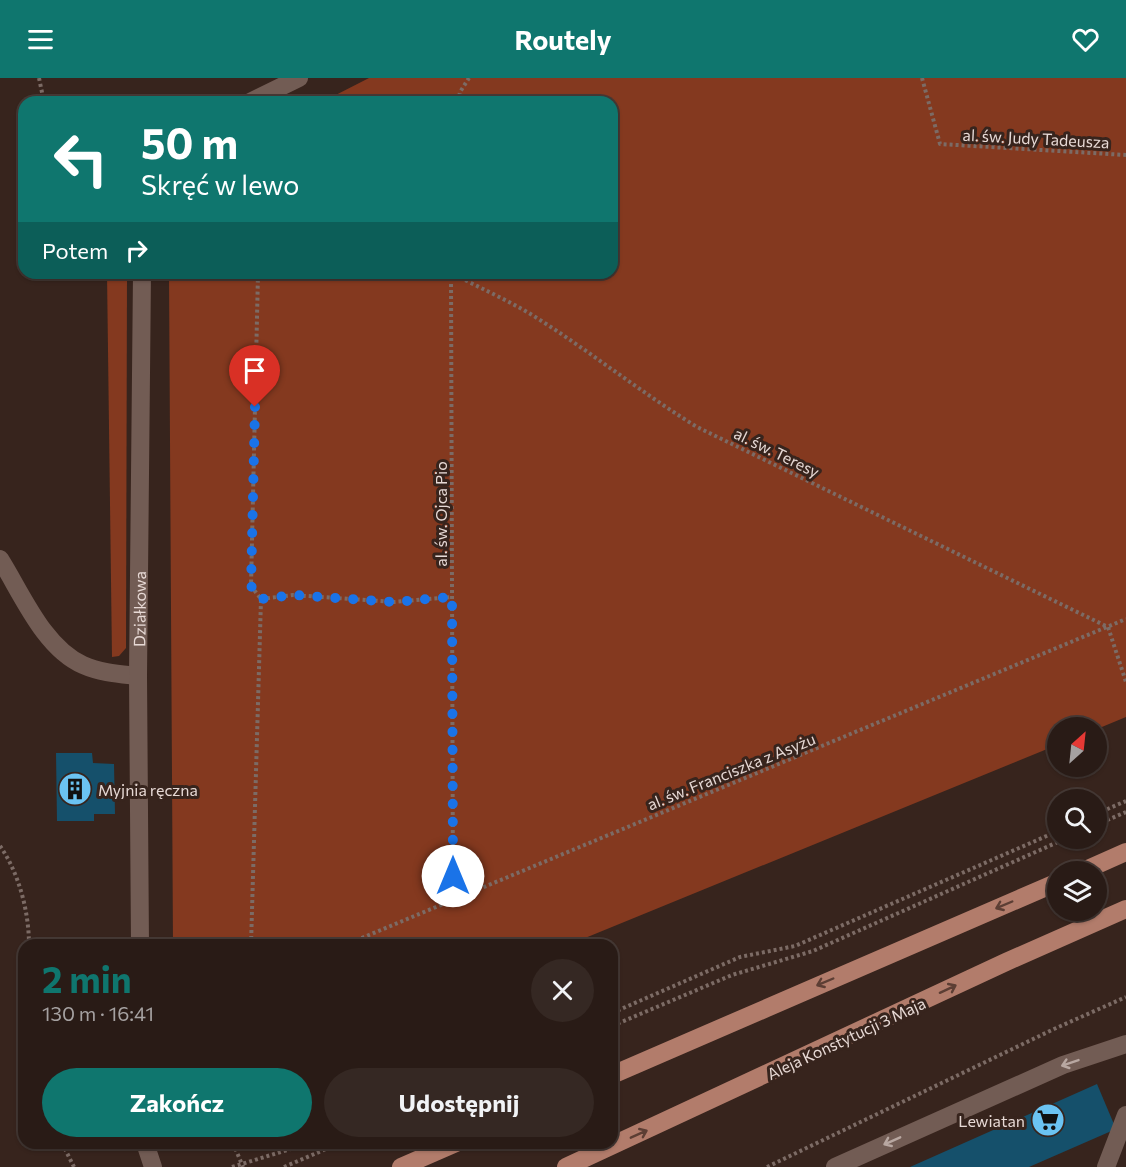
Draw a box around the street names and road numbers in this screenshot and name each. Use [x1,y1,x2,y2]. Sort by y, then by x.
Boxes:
street label: al. św. Judy Tadeusza [962,125,1110,151]
street label: al. św. Teresy [731,423,823,481]
street label: al. św. Ojca Pio [431,461,450,567]
street label: Działkowa [129,571,149,647]
street label: al. św. Franciszka z Asyżu [644,729,818,813]
street label: Aleja Konstytucji 3 Maja [764,993,928,1083]

